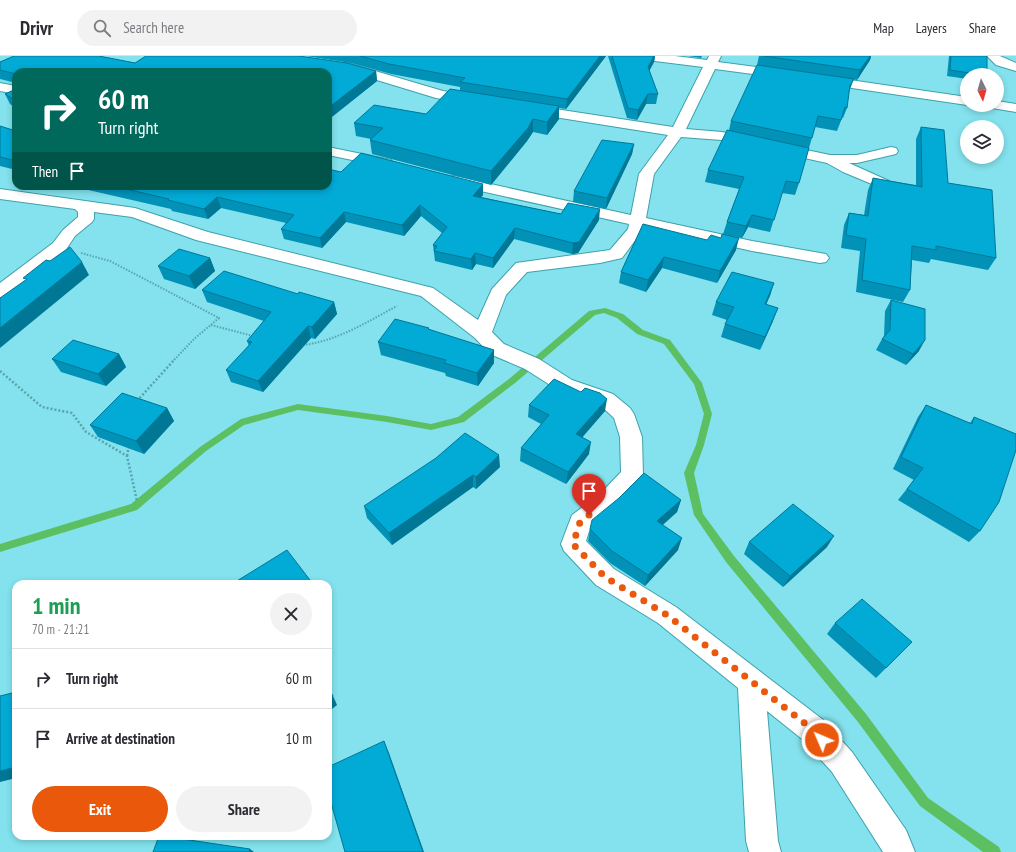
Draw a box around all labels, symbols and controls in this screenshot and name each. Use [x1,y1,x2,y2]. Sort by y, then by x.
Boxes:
search box [77,10,357,46]
text: Drivr [20,16,53,40]
icon: search [91,17,113,39]
text: Search here [123,18,184,37]
text: Map [873,19,894,37]
text: Layers [916,19,947,37]
text: Share [969,19,996,37]
north arrow [960,68,1004,112]
map controls [960,68,1004,164]
text: 60 m [98,80,149,117]
icon: right [32,84,84,136]
text: Turn right [98,116,158,139]
button: layers [960,120,1004,164]
icon: arrive [66,160,88,182]
text: Then [32,162,58,181]
pin [572,474,606,515]
icon: arrive [578,480,600,502]
text: 1 min [32,590,80,621]
button: close [270,593,312,635]
text: 70 m · 21:21 [32,621,89,638]
icon: right [32,668,54,690]
text: Turn right [66,669,118,688]
text: 60 m [286,669,312,688]
position arrow [801,719,843,761]
icon: arrive [32,728,54,750]
text: Arrive at destination [66,729,175,748]
text: 10 m [286,729,312,748]
button: Exit [32,786,168,832]
button: Share [176,786,312,832]

